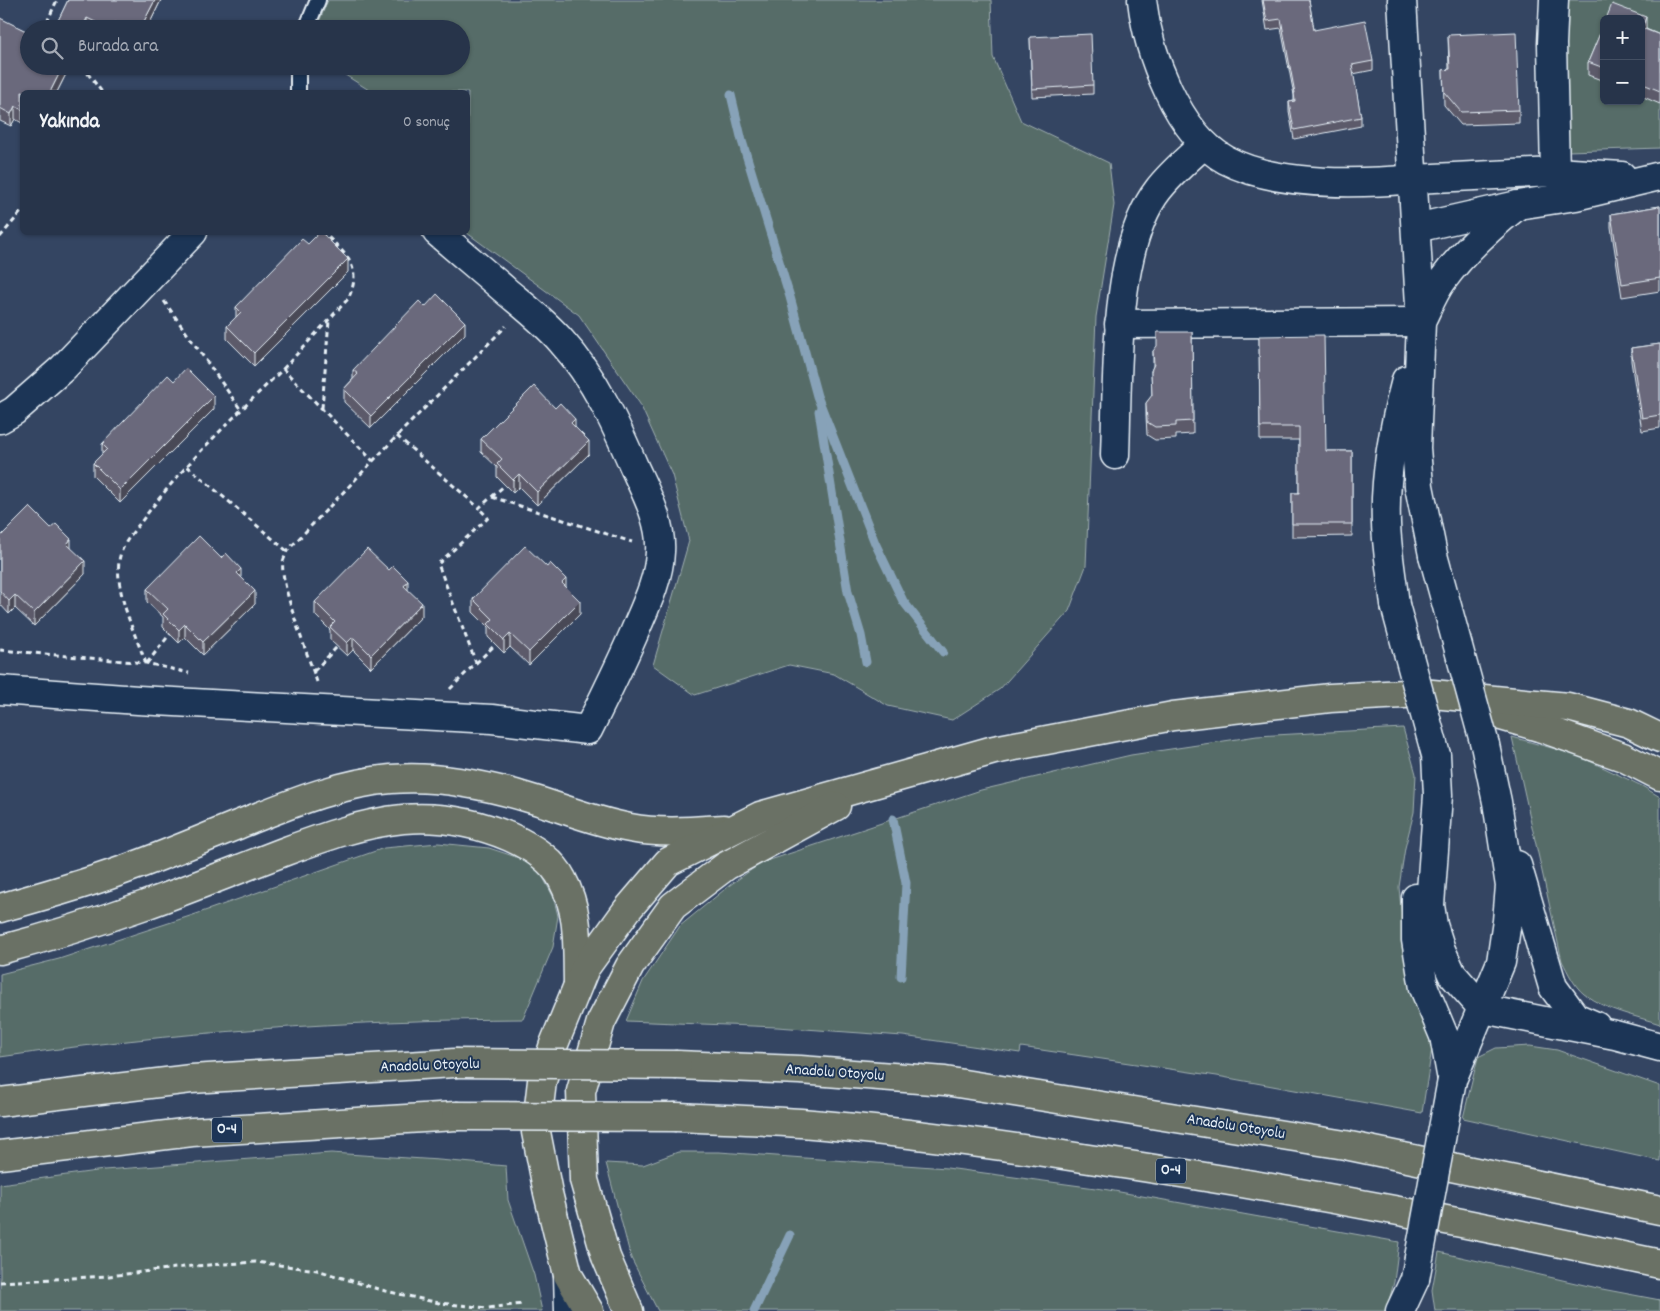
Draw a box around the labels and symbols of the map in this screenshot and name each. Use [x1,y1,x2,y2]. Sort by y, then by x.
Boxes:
street label: Anadolu Otoyolu [380,1053,480,1079]
street label: Anadolu Otoyolu [785,1058,885,1088]
street label: Anadolu Otoyolu [1185,1108,1287,1146]
road number: O-4 [212,1118,242,1142]
road number: O-4 [1156,1158,1186,1184]

